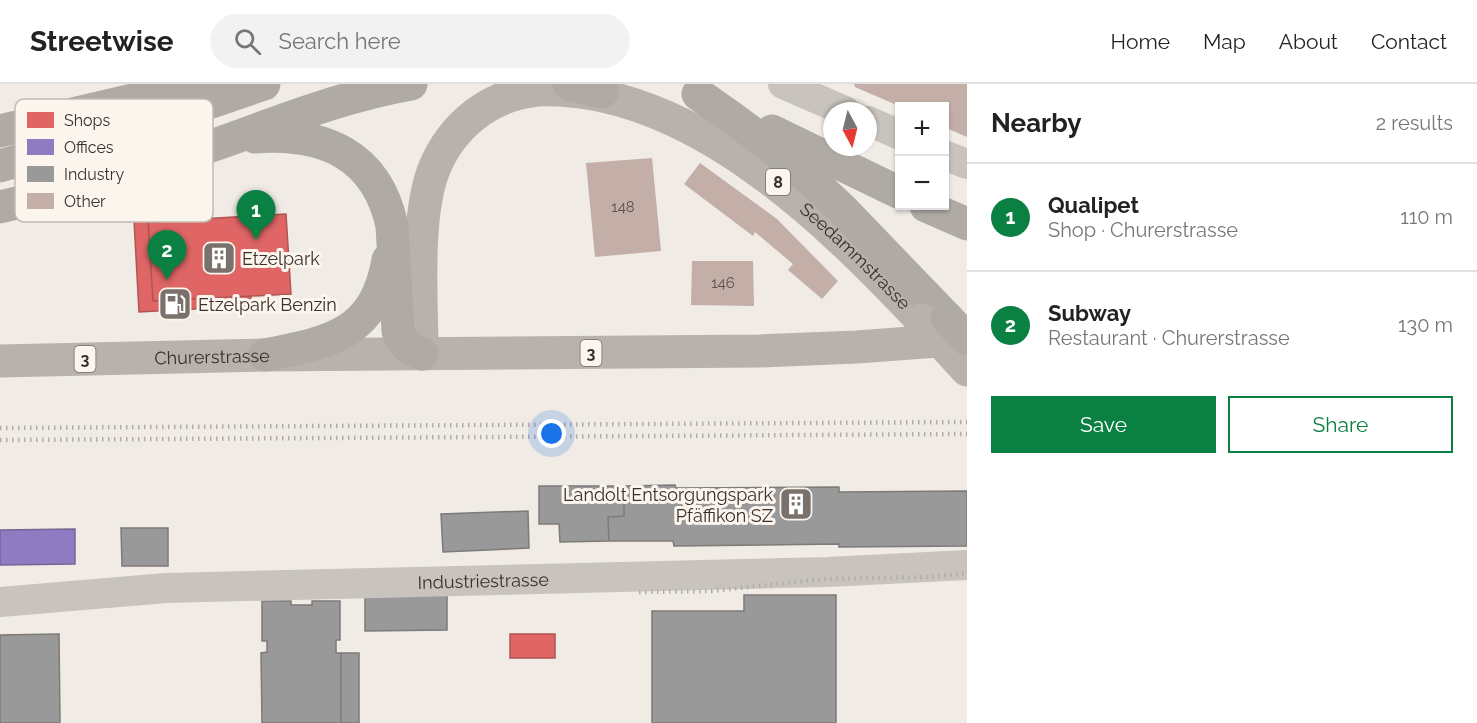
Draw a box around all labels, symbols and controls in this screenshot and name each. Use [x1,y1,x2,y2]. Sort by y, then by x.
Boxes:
search box [210,14,630,68]
text: Streetwise [30,25,174,58]
icon: search [231,25,264,58]
text: Search here [279,28,401,54]
text: Home [1111,29,1170,54]
text: Map [1203,29,1246,54]
text: About [1279,29,1338,54]
text: Contact [1371,29,1447,54]
legend [15,99,213,222]
north arrow [823,102,877,156]
map controls [895,102,949,210]
button: + [895,102,949,156]
text: Nearby [991,108,1081,138]
text: Shops [64,111,110,130]
text: 2 results [1376,111,1453,135]
text: Offices [64,138,114,157]
button: − [895,156,949,210]
text: Industry [64,165,124,184]
road number: 8 [766,169,790,195]
pin: 1 [236,190,276,240]
text: Other [64,192,106,211]
text: Qualipet [1048,192,1139,218]
house number: 148 [611,198,635,216]
street label: Seedammstrasse [796,198,916,314]
text: 1 [1006,205,1015,229]
text: 110 m [1400,205,1453,229]
text: Shop · Churerstrasse [1048,218,1238,242]
pin: 2 [148,230,186,280]
building icon: Etzelpark [201,240,237,276]
place label: Etzelpark [242,248,320,269]
house number: 146 [711,274,735,292]
fuel station icon: Etzelpark Benzin [157,286,193,322]
place label: Etzelpark Benzin [198,294,337,315]
text: Subway [1048,300,1131,326]
text: 2 [1005,313,1016,337]
text: 130 m [1398,313,1453,337]
text: Restaurant · Churerstrasse [1048,326,1290,350]
road number: 3 [580,340,602,366]
street label: Churerstrasse [154,344,270,368]
road number: 3 [74,346,96,372]
button: Save [991,396,1216,453]
button: Share [1228,396,1453,453]
your location [537,419,566,448]
place label: Landolt Entsorgungspark Pfäffikon SZ [563,484,773,526]
building icon: Landolt Entsorgungspark Pfäffikon SZ [778,486,814,522]
street label: Industriestrasse [417,568,550,592]

